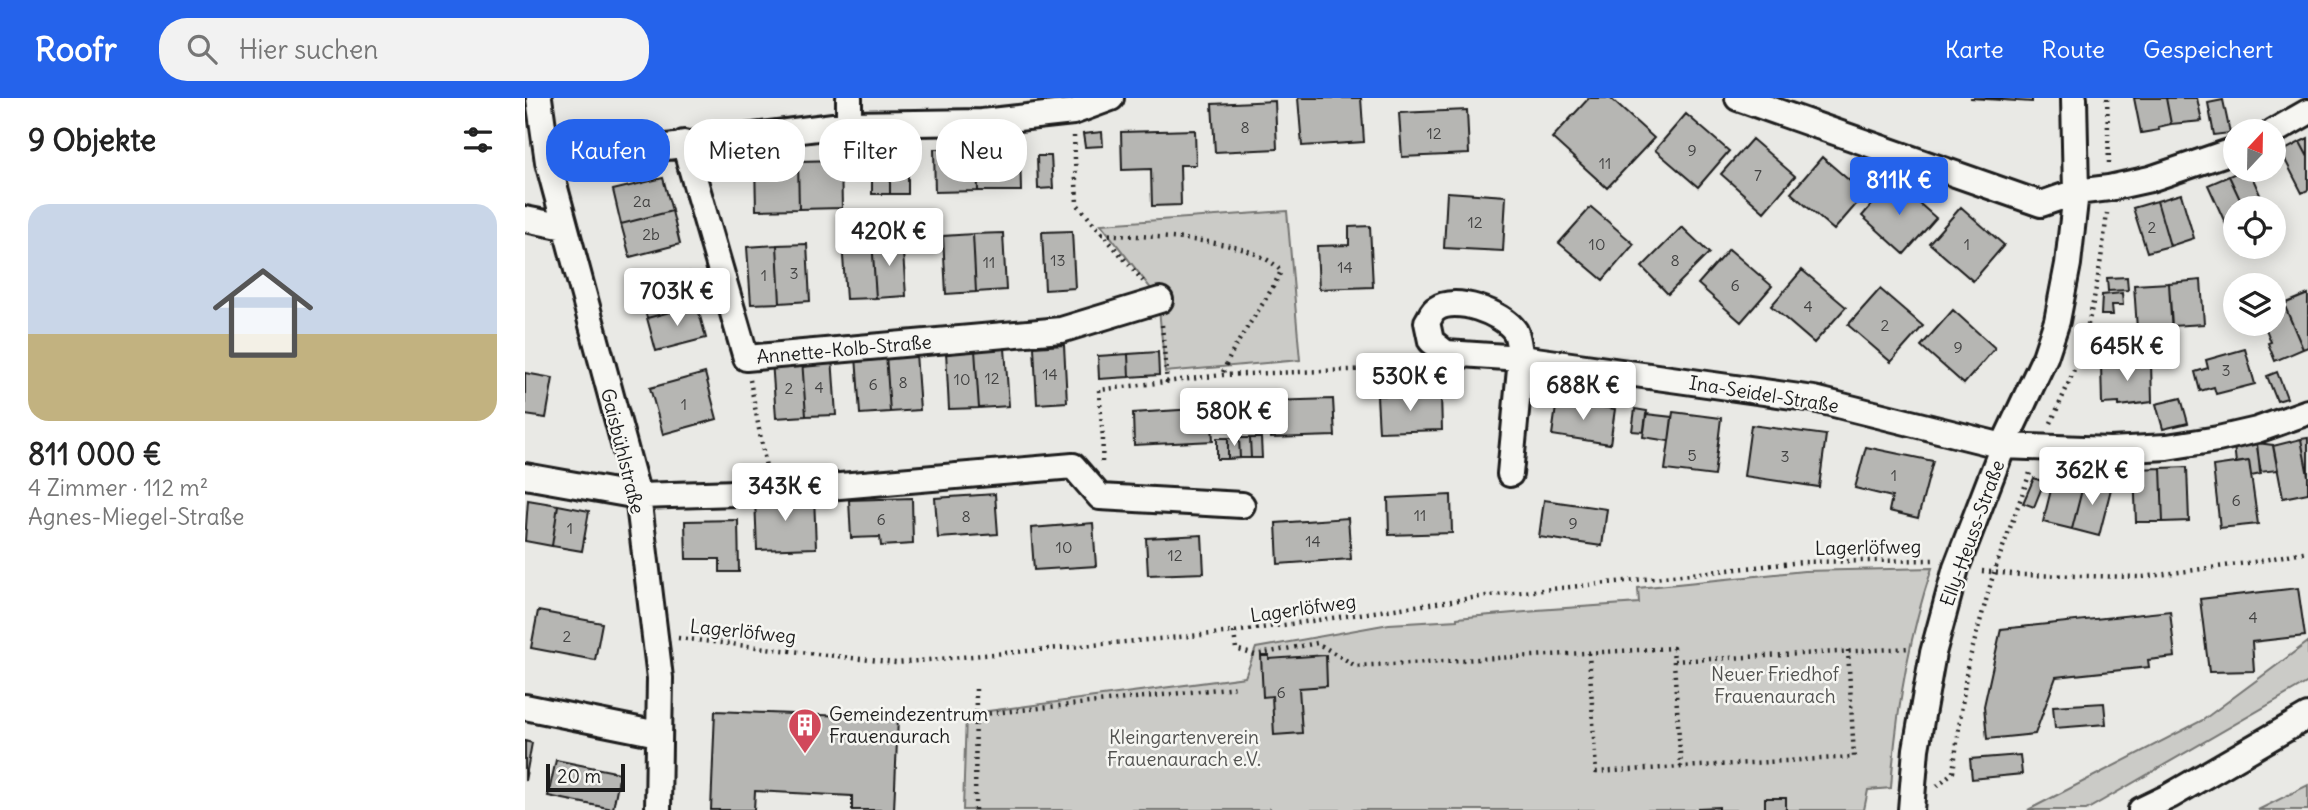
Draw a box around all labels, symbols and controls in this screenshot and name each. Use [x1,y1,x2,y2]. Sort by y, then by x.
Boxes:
search box [159,18,649,81]
text: Roofr [35,28,117,70]
icon: search [183,30,221,68]
text: Hier suchen [239,33,378,66]
text: Karte [1945,34,2004,64]
text: Route [2042,34,2105,64]
text: Gespeichert [2143,34,2273,64]
house number: 8 [1240,117,1250,137]
chip: Kaufen [546,119,670,182]
chip: Mieten [684,119,805,182]
chip: Filter [819,119,922,182]
chip: Neu [936,119,1027,182]
north arrow [2223,119,2285,182]
map controls [2223,119,2286,336]
text: 9 Objekte [28,121,156,159]
icon: filters [459,121,497,159]
house number: 12 [1426,123,1442,143]
house number: 9 [1687,140,1697,160]
house number: 11 [1599,153,1611,173]
pin: 811K € [1842,158,1956,217]
house number: 7 [1754,165,1762,185]
text: 811K € [1866,165,1932,194]
house number: 2a [633,191,651,211]
button: locate [2223,196,2286,259]
pin: 420K € [832,208,946,268]
house number: 12 [1467,212,1483,232]
text: 420K € [851,216,927,245]
house number: 2 [2148,217,2157,237]
house number: 2b [642,224,660,244]
house number: 10 [1589,234,1605,254]
house number: 1 [1964,234,1970,254]
icon: home [200,250,326,376]
house number: 13 [1050,250,1066,270]
house number: 8 [1670,250,1680,270]
house number: 11 [983,252,995,272]
house number: 14 [1337,257,1353,277]
house number: 3 [789,263,799,283]
house number: 1 [761,265,767,285]
pin: 703K € [620,268,734,328]
button: layers [2223,273,2286,336]
house number: 6 [1730,275,1740,295]
text: 703K € [640,276,714,305]
house number: 4 [1803,296,1813,316]
house number: 2 [1881,315,1890,335]
pin: 645K € [2070,324,2184,383]
street label: Annette-Kolb-Straße [755,329,933,369]
text: 645K € [2090,331,2164,360]
house number: 9 [1953,337,1963,357]
pin: 530K € [1353,354,1467,413]
house number: 3 [2221,360,2231,380]
text: 530K € [1372,361,1448,390]
pin: 688K € [1526,362,1640,422]
house number: 14 [1042,364,1058,384]
house number: 12 [984,368,1000,388]
house number: 10 [954,369,970,389]
text: 688K € [1546,370,1620,399]
street label: Ina-Seidel-Straße [1687,370,1841,418]
house number: 8 [898,372,908,392]
house number: 6 [868,374,878,394]
house number: 4 [814,377,824,397]
house number: 2 [785,378,794,398]
street label: Gaisbühlstraße [596,386,650,516]
pin: 580K € [1177,388,1291,448]
house number: 1 [681,394,687,414]
text: 580K € [1196,396,1272,425]
text: 811 000 € [28,435,162,473]
house number: 5 [1687,445,1697,465]
house number: 3 [1780,446,1790,466]
pin: 362K € [2035,448,2149,507]
text: 362K € [2055,455,2129,484]
street label: Elly-Heuss-Straße [1934,457,2010,609]
pin: 343K € [728,464,842,523]
house number: 1 [1891,465,1897,485]
text: 343K € [748,471,822,500]
text: 4 Zimmer · 112 m² [28,473,208,502]
house number: 6 [2231,490,2241,510]
text: Agnes-Miegel-Straße [28,502,244,531]
house number: 11 [1414,505,1426,525]
house number: 8 [961,506,971,526]
house number: 6 [876,509,886,529]
house number: 9 [1568,513,1578,533]
house number: 1 [567,518,573,538]
house number: 14 [1305,531,1321,551]
street label: Lagerlöfweg [1815,534,1921,560]
house number: 10 [1056,537,1072,557]
house number: 12 [1167,545,1183,565]
street label: Lagerlöfweg [1249,589,1357,627]
house number: 4 [2248,607,2258,627]
street label: Lagerlöfweg [689,614,797,648]
house number: 2 [563,626,572,646]
park label: Neuer Friedhof Frauenaurach [1711,662,1840,708]
house number: 6 [1276,682,1286,702]
place label: Gemeindezentrum Frauenaurach [829,702,988,748]
building icon: Gemeindezentrum Frauenaurach [786,706,824,755]
park label: Kleingartenverein Frauenaurach e.V. [1107,725,1261,771]
scale bar [546,761,625,793]
text: 20 m [557,764,601,788]

